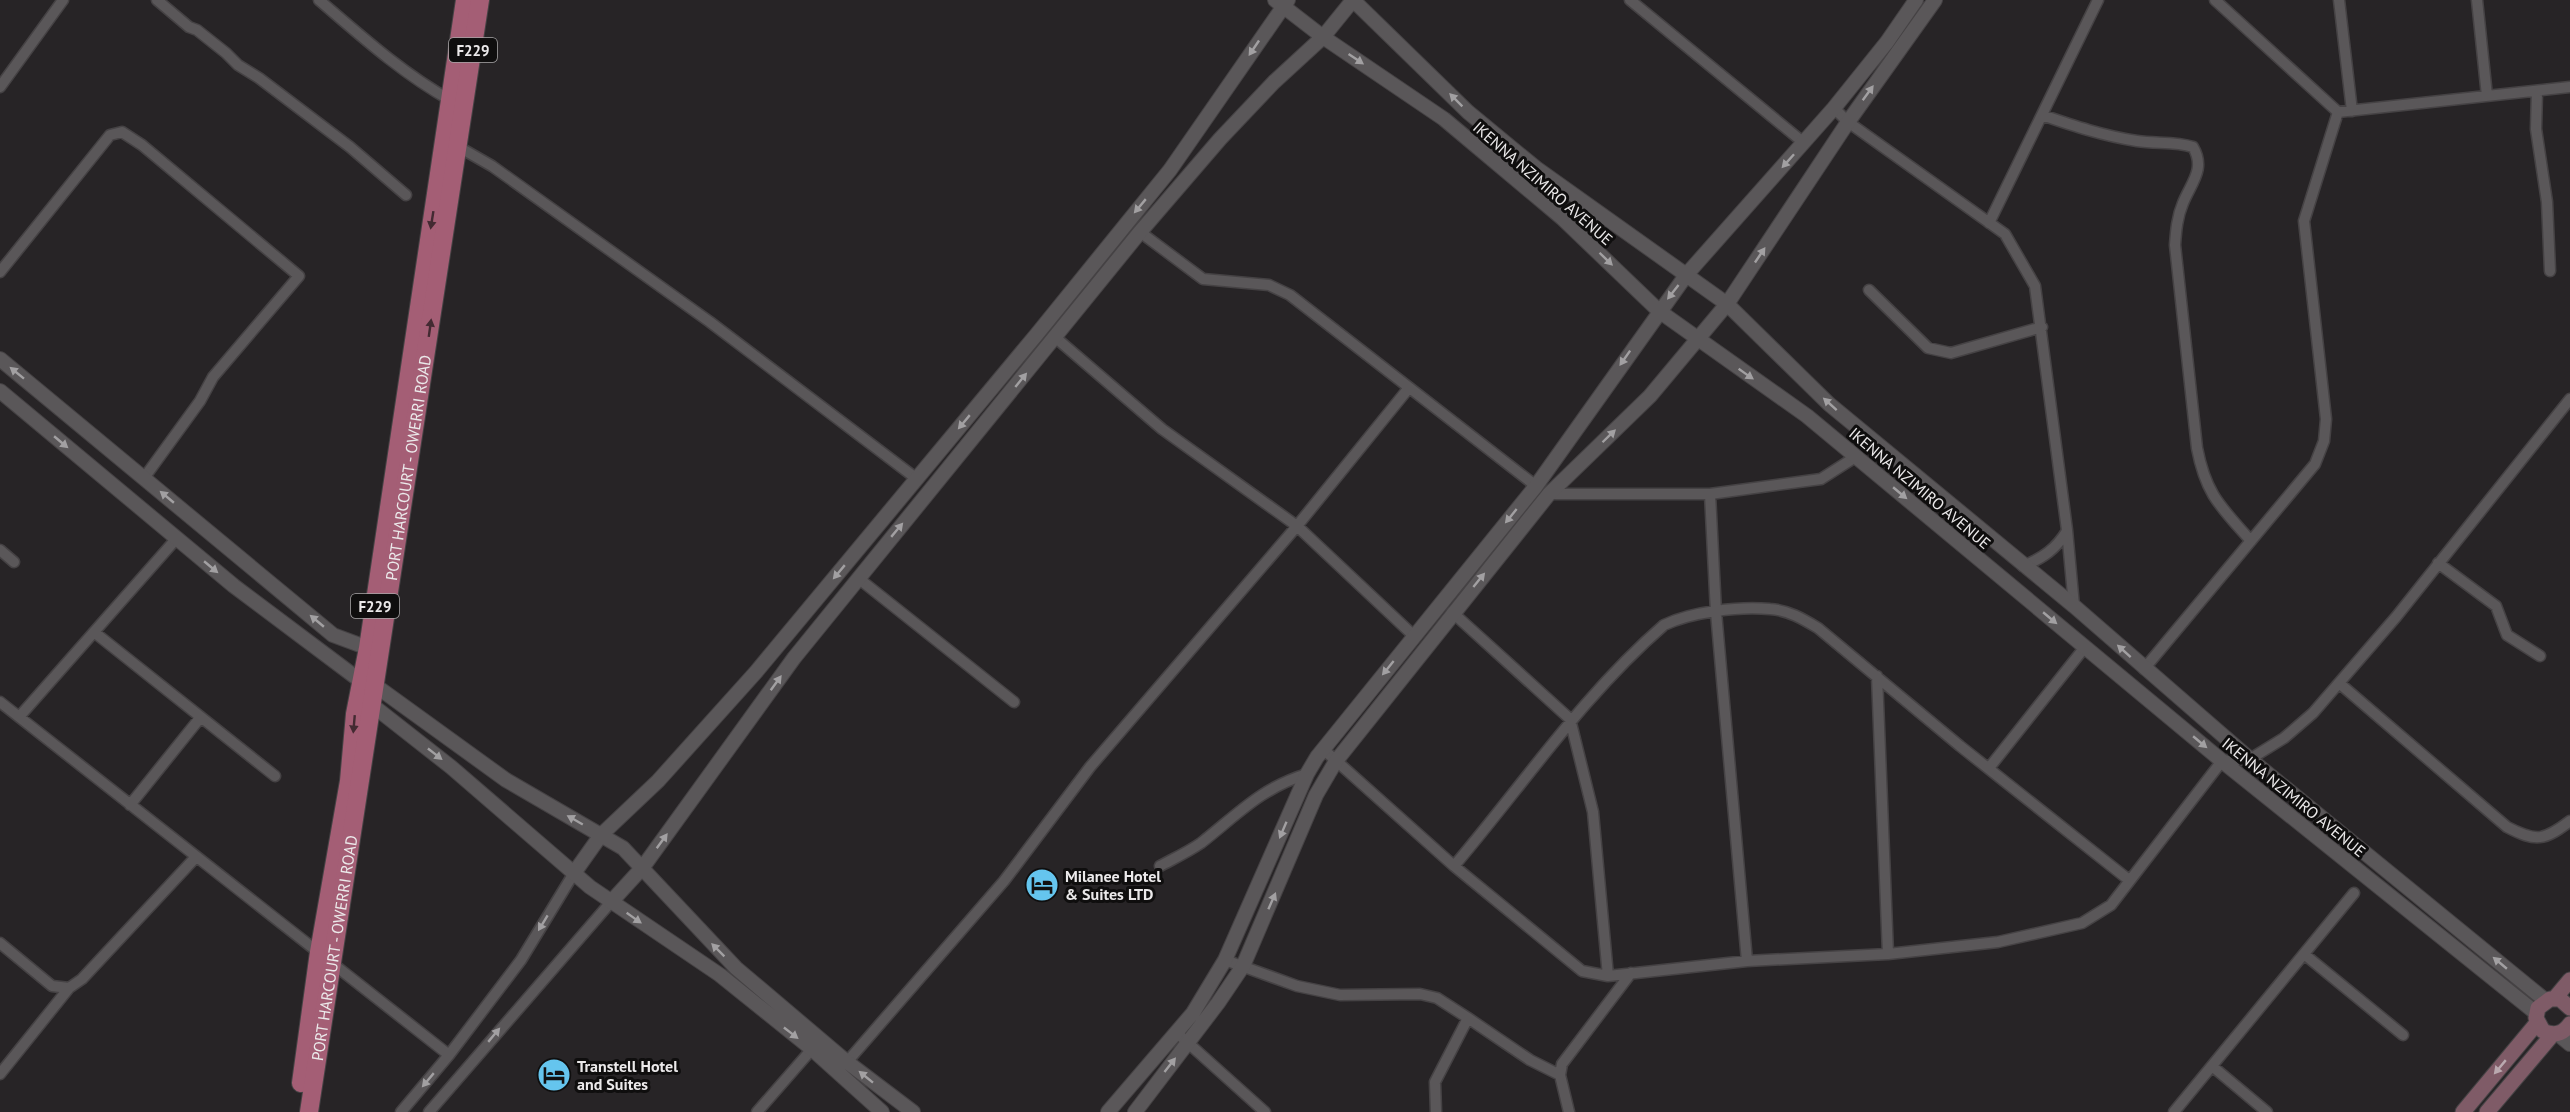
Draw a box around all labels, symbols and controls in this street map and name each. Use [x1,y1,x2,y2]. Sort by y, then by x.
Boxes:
road number: F229 [449,38,497,62]
one-way arrow [1249,40,1260,56]
one-way arrow [1348,53,1364,64]
one-way arrow [1862,86,1874,102]
one-way arrow [1449,93,1463,108]
street label: IKENNA NZIMIRO AVENUE [1469,117,1617,249]
one-way arrow [1781,153,1795,168]
one-way arrow [1134,198,1147,214]
one-way arrow [427,211,436,230]
one-way arrow [1754,247,1765,263]
one-way arrow [1599,252,1613,266]
one-way arrow [1667,284,1679,300]
one-way arrow [425,318,434,337]
one-way arrow [1619,350,1631,366]
street label: PORT HARCOURT - OWERRI ROAD [381,353,435,582]
one-way arrow [9,367,24,380]
one-way arrow [1738,368,1754,379]
one-way arrow [1015,372,1028,388]
one-way arrow [1822,397,1837,411]
one-way arrow [958,414,971,429]
street label: IKENNA NZIMIRO AVENUE [1845,423,1995,553]
one-way arrow [1601,429,1615,443]
one-way arrow [53,435,68,448]
one-way arrow [1892,486,1907,499]
one-way arrow [160,491,175,504]
one-way arrow [1505,508,1518,523]
one-way arrow [891,522,904,538]
one-way arrow [203,560,219,573]
one-way arrow [833,564,846,580]
one-way arrow [1472,572,1485,588]
road number: F229 [351,594,399,618]
one-way arrow [2042,611,2058,624]
one-way arrow [309,615,325,628]
one-way arrow [2117,645,2132,658]
one-way arrow [1382,660,1395,676]
one-way arrow [770,675,782,691]
one-way arrow [349,715,359,734]
street label: IKENNA NZIMIRO AVENUE [2218,733,2370,861]
one-way arrow [2192,735,2207,748]
one-way arrow [427,748,442,760]
one-way arrow [567,814,583,825]
one-way arrow [1278,822,1288,840]
one-way arrow [656,833,668,849]
street label: PORT HARCOURT - OWERRI ROAD [307,834,361,1062]
place label: Milanee Hotel & Suites LTD [1065,866,1161,904]
hotel icon: Milanee Hotel & Suites LTD [1024,867,1060,903]
one-way arrow [1268,892,1277,909]
one-way arrow [625,912,641,924]
one-way arrow [538,915,549,931]
one-way arrow [711,943,725,957]
one-way arrow [2492,956,2508,969]
one-way arrow [784,1026,799,1038]
one-way arrow [487,1027,500,1043]
place label: Transtell Hotel and Suites [577,1056,678,1094]
hotel icon: Transtell Hotel and Suites [536,1057,572,1093]
one-way arrow [1164,1058,1176,1074]
one-way arrow [2494,1060,2506,1075]
one-way arrow [858,1070,874,1083]
one-way arrow [422,1072,435,1087]

